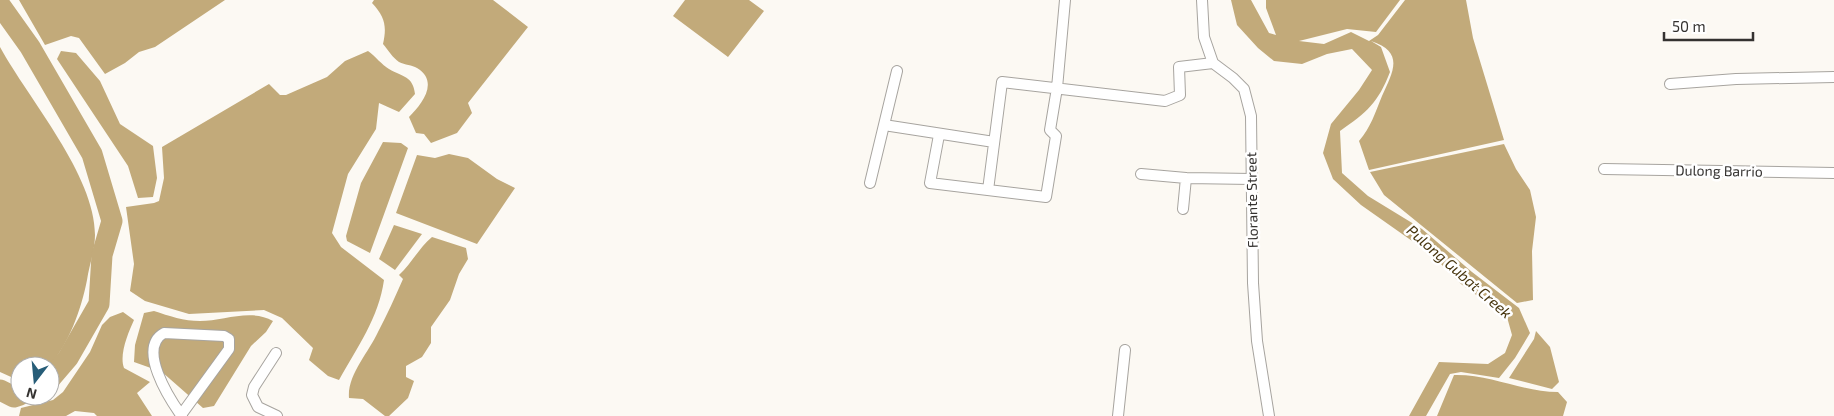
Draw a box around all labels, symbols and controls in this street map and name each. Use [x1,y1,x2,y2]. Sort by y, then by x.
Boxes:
scale bar [1664,10,1753,42]
text: 50 m [1672,17,1706,35]
street label: Florante Street [1242,152,1261,248]
street label: Dulong Barrio [1675,161,1763,180]
water label: Pulong Gubat Creek [1404,221,1516,322]
north arrow [10,356,60,406]
text: N [24,384,38,404]

